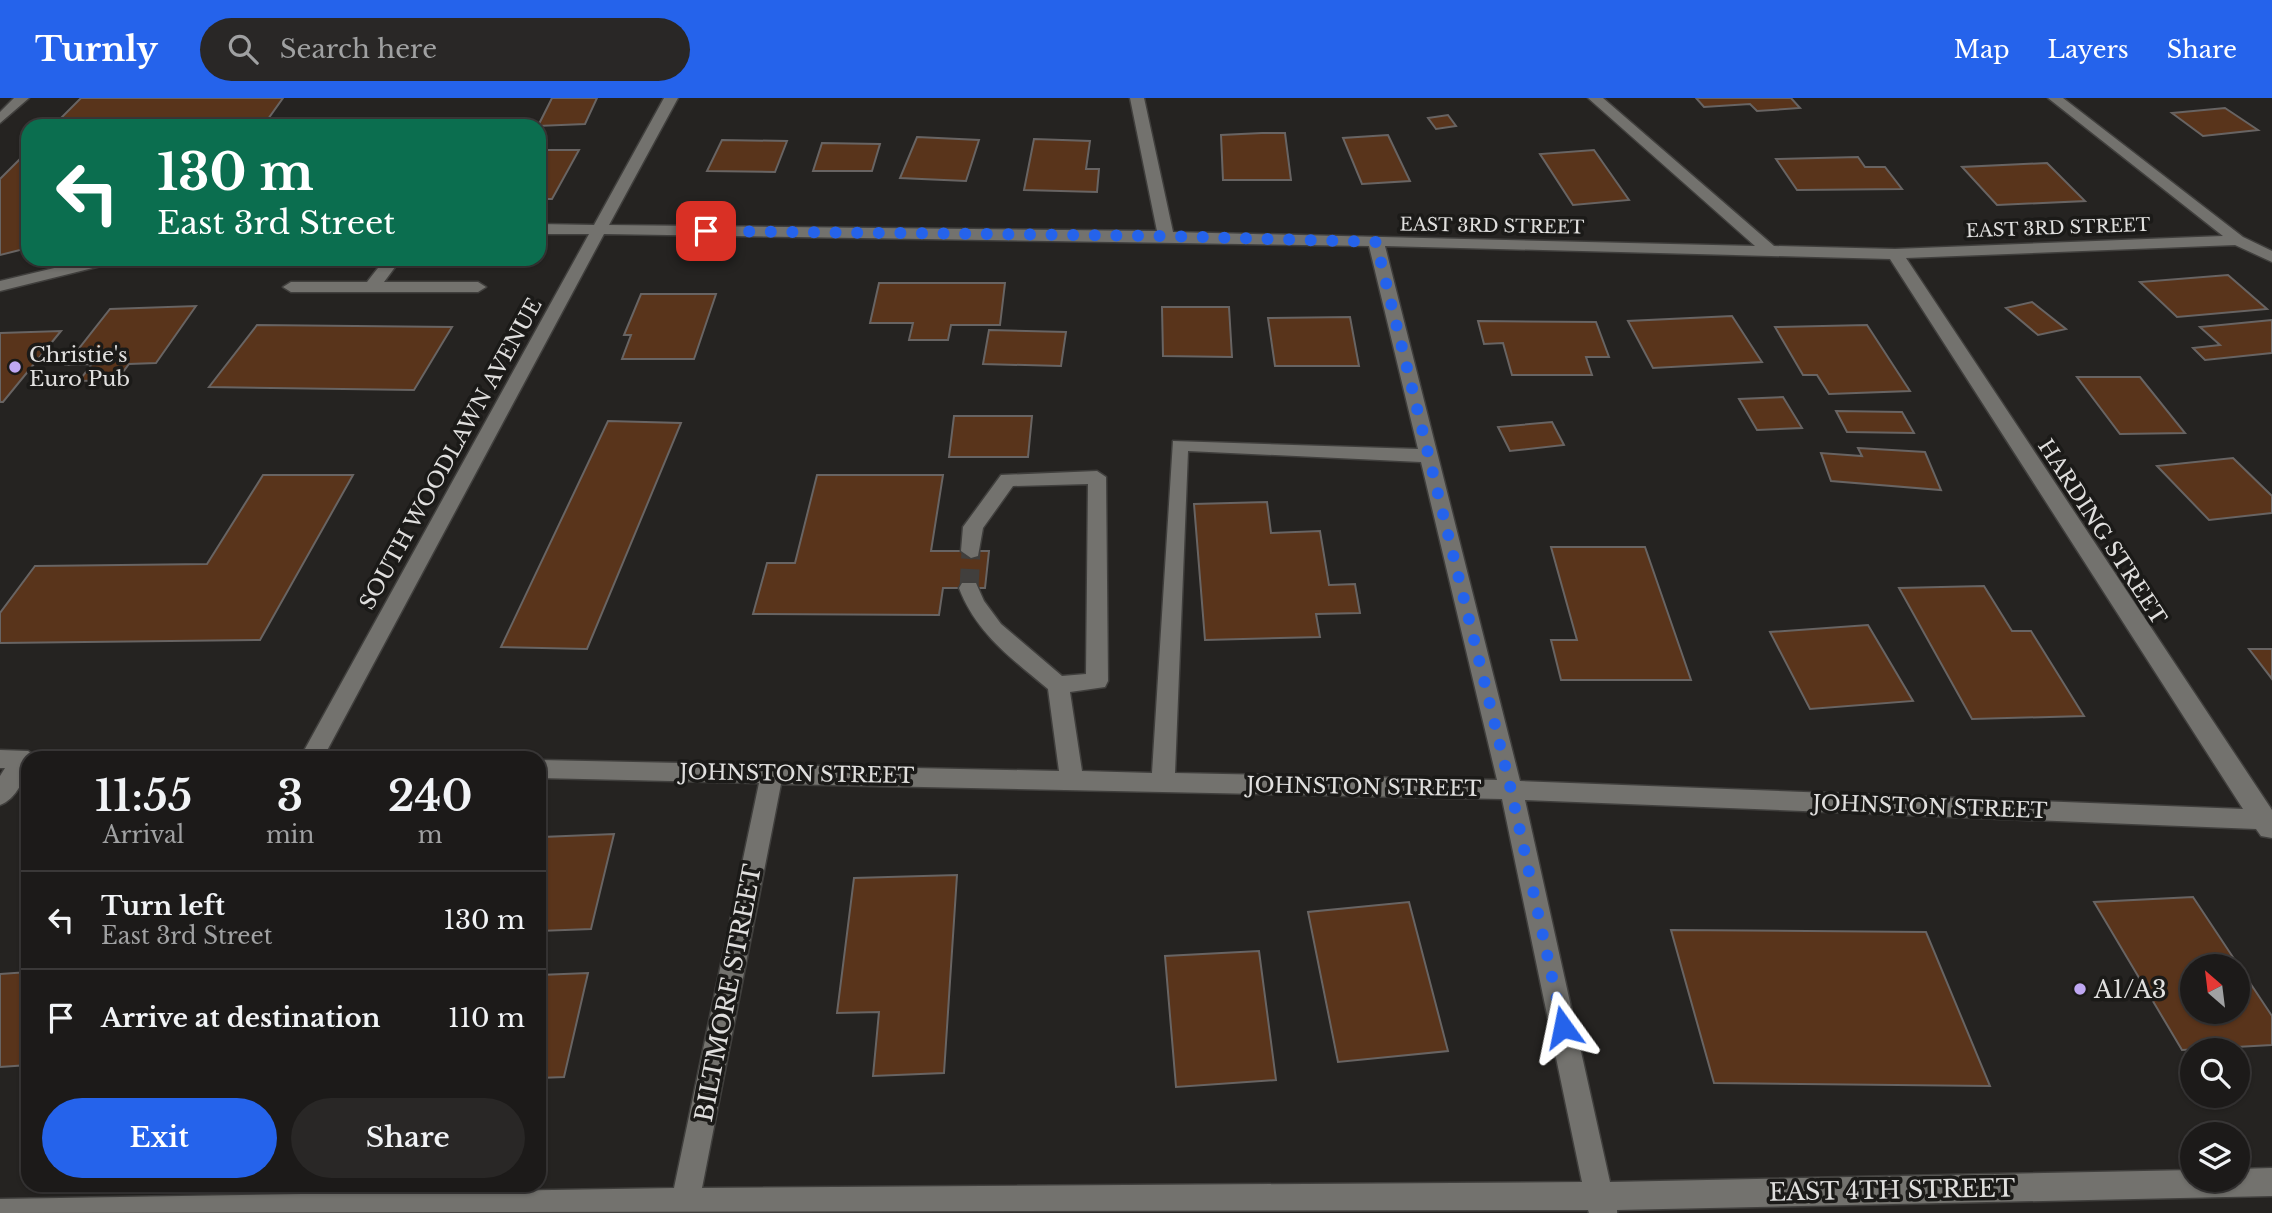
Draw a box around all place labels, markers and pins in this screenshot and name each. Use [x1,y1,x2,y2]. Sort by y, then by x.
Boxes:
pin [676,201,736,261]
place label: Christie's Euro Pub [29,342,130,392]
marker: Christie's Euro Pub [7,359,23,375]
place label: A1/A3 [2093,975,2167,1004]
marker: A1/A3 [2072,981,2088,997]

